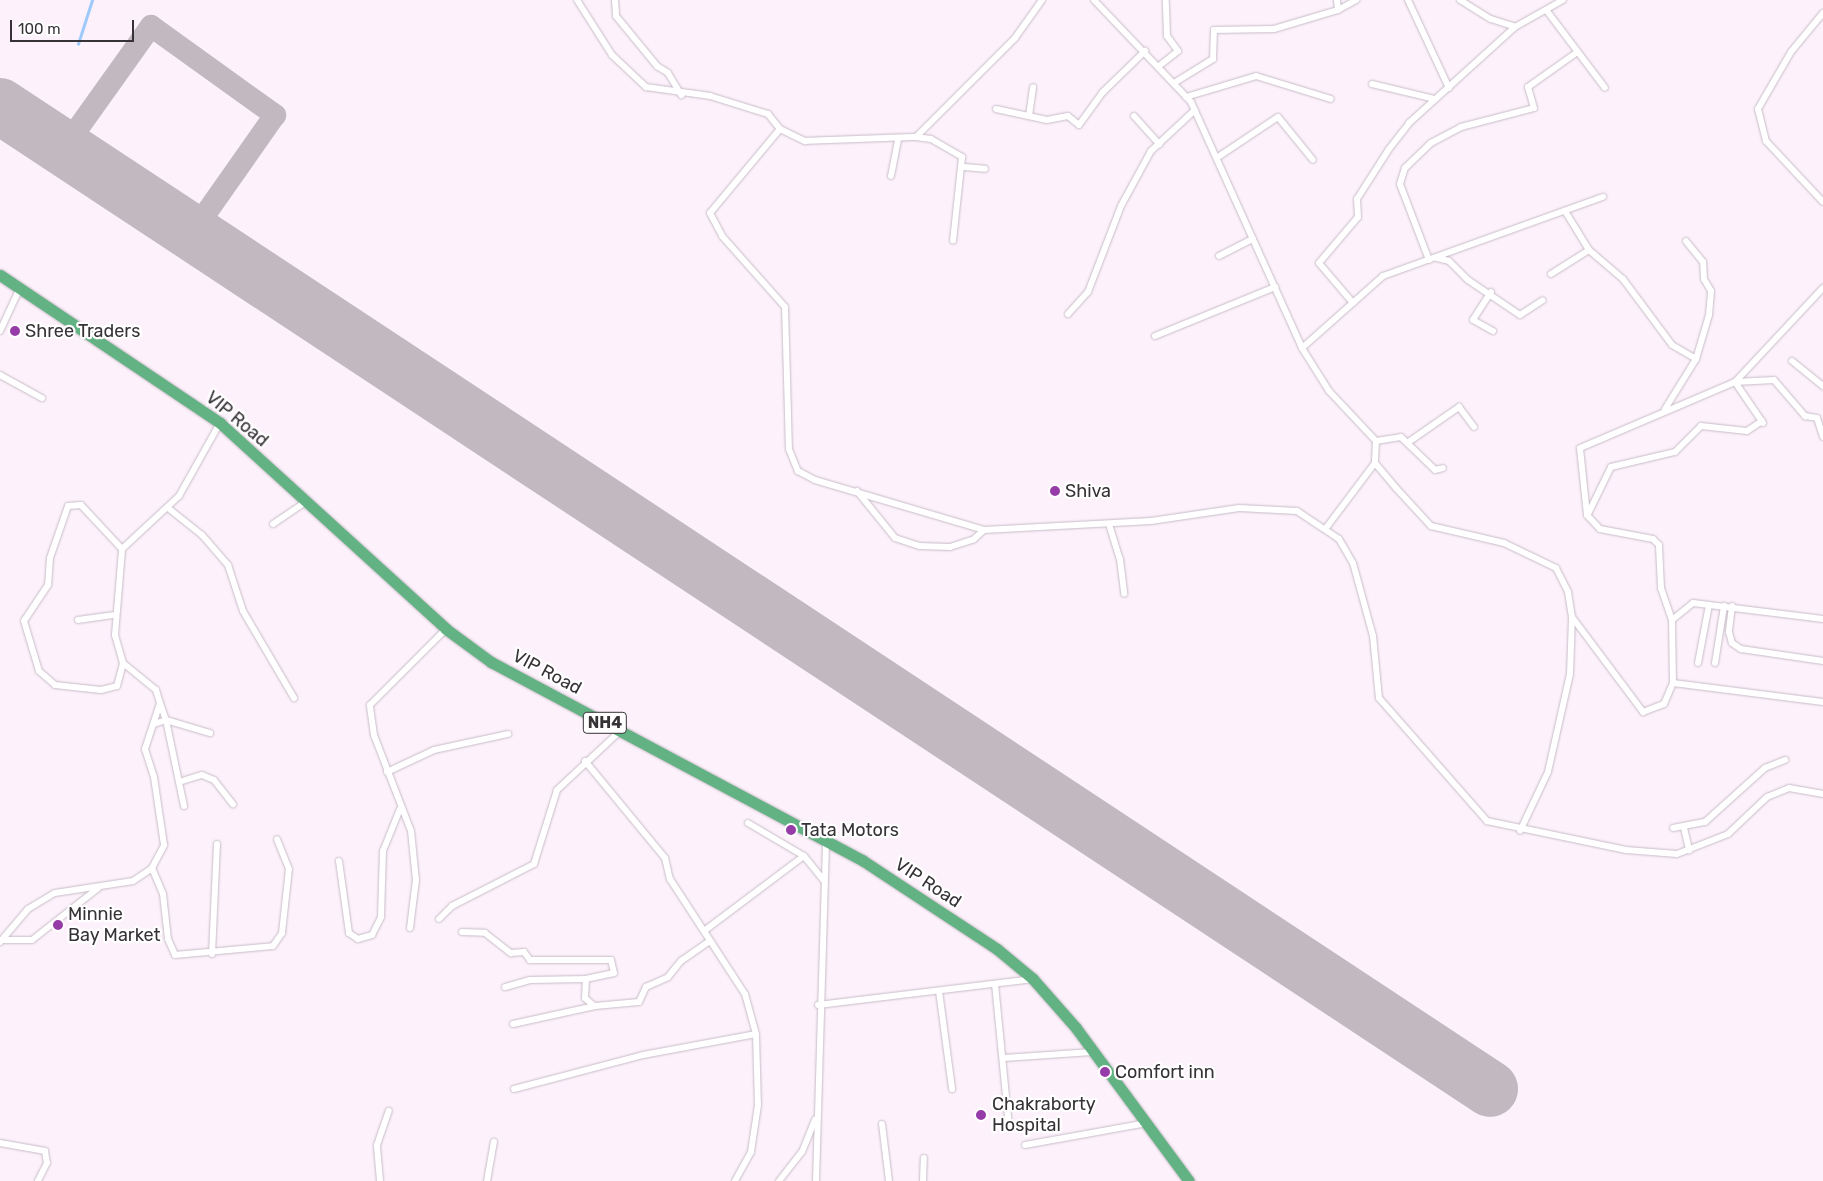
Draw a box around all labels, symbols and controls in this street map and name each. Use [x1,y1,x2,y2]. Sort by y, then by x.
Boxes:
scale bar [12,10,136,42]
text: 100 m [18,20,60,38]
place label: Shree Traders [25,320,141,342]
marker: Shree Traders [9,325,21,337]
street label: VIP Road [201,387,273,451]
place label: Shiva [1065,480,1111,502]
marker: Shiva [1049,485,1061,497]
street label: VIP Road [509,645,585,699]
road number: NH4 [582,710,628,736]
place label: Tata Motors [801,819,899,841]
marker: Tata Motors [785,824,797,836]
street label: VIP Road [891,853,965,913]
place label: Minnie Bay Market [68,904,161,946]
marker: Minnie Bay Market [52,919,64,931]
place label: Comfort inn [1115,1061,1215,1083]
marker: Comfort inn [1099,1066,1111,1078]
place label: Chakraborty Hospital [992,1094,1096,1136]
marker: Chakraborty Hospital [974,1108,988,1122]

